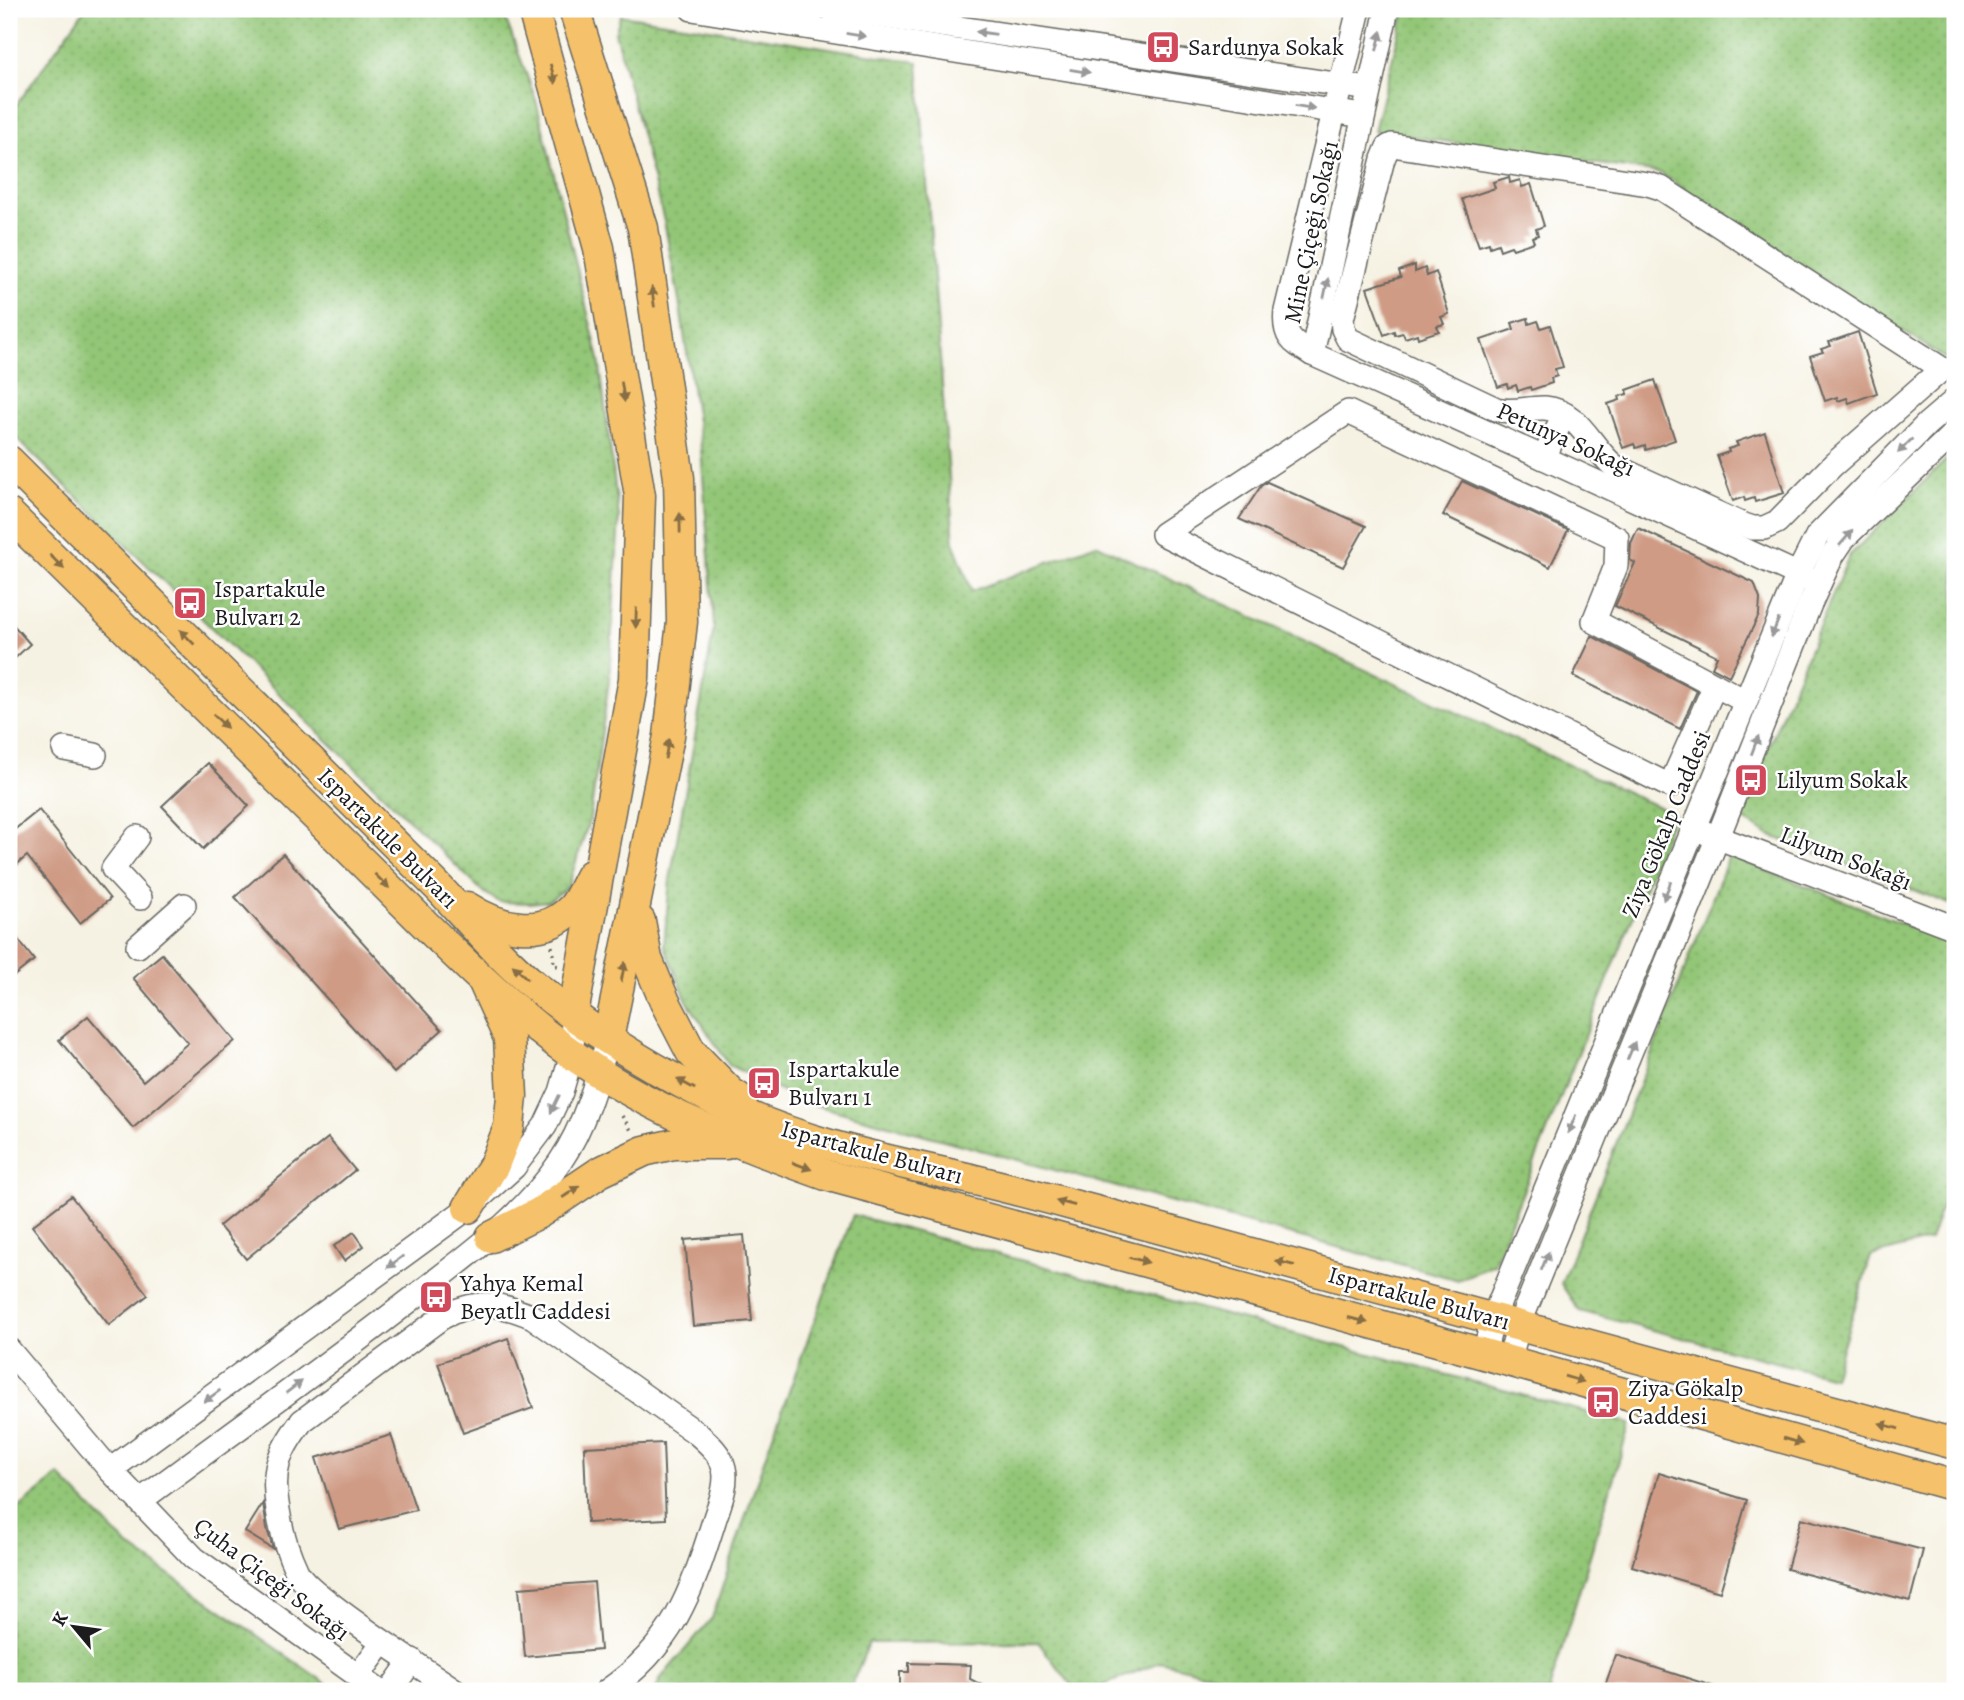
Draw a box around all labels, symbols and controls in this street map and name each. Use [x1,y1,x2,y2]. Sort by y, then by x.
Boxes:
one-way arrow [975,27,997,38]
bus stop icon: Sardunya Sokak [1144,28,1182,66]
one-way arrow [845,30,867,41]
one-way arrow [1374,30,1385,52]
place label: Sardunya Sokak [1188,31,1344,63]
one-way arrow [548,63,559,85]
one-way arrow [1069,66,1091,77]
one-way arrow [1294,102,1316,113]
street label: Mine Çiçeği Sokağı [1276,138,1346,326]
one-way arrow [1321,277,1332,299]
one-way arrow [647,286,658,308]
one-way arrow [618,381,629,403]
street label: Petunya Sokağı [1492,394,1640,484]
one-way arrow [1898,437,1914,454]
one-way arrow [674,511,686,533]
one-way arrow [1838,529,1854,547]
one-way arrow [49,553,65,570]
place label: Ispartakule Bulvarı 2 [214,573,326,633]
bus stop icon: Ispartakule Bulvarı 2 [171,584,209,622]
one-way arrow [630,607,642,629]
one-way arrow [1769,618,1780,639]
one-way arrow [179,629,195,646]
one-way arrow [211,713,228,730]
street label: Ziya Gökalp Caddesi [1614,726,1718,922]
one-way arrow [1749,735,1760,756]
one-way arrow [661,738,672,760]
street label: Ispartakule Bulvarı [311,761,465,915]
bus stop icon: Lilyum Sokak [1732,761,1770,799]
place label: Lilyum Sokak [1776,764,1908,796]
street label: Lilyum Sokağı [1775,818,1917,898]
one-way arrow [373,872,390,888]
one-way arrow [1662,881,1673,902]
one-way arrow [618,961,629,983]
one-way arrow [511,964,529,980]
one-way arrow [1626,1040,1637,1061]
place label: Ispartakule Bulvarı 1 [788,1053,900,1113]
bus stop icon: Ispartakule Bulvarı 1 [745,1064,783,1102]
one-way arrow [676,1078,696,1090]
one-way arrow [549,1094,561,1114]
street label: Ispartakule Bulvarı [778,1112,966,1192]
one-way arrow [1566,1114,1577,1135]
one-way arrow [791,1161,812,1172]
one-way arrow [562,1185,581,1198]
one-way arrow [1054,1197,1076,1208]
one-way arrow [1539,1251,1550,1272]
one-way arrow [386,1254,404,1268]
one-way arrow [1128,1255,1150,1266]
one-way arrow [1274,1257,1295,1267]
street label: Ispartakule Bulvarı [1325,1258,1513,1338]
place label: Yahya Kemal Beyatlı Caddesi [459,1267,611,1327]
bus stop icon: Yahya Kemal Beyatlı Caddesi [417,1278,455,1316]
one-way arrow [1347,1315,1369,1326]
place label: Ziya Gökalp Caddesi [1628,1372,1743,1432]
one-way arrow [1564,1374,1586,1385]
one-way arrow [285,1380,303,1394]
bus stop icon: Ziya Gökalp Caddesi [1584,1383,1622,1421]
one-way arrow [203,1389,221,1403]
one-way arrow [1878,1420,1900,1431]
one-way arrow [1783,1436,1804,1446]
street label: Çuha Çiçeği Sokağı [187,1510,357,1648]
north arrow [38,1592,108,1662]
text: K [46,1607,75,1631]

